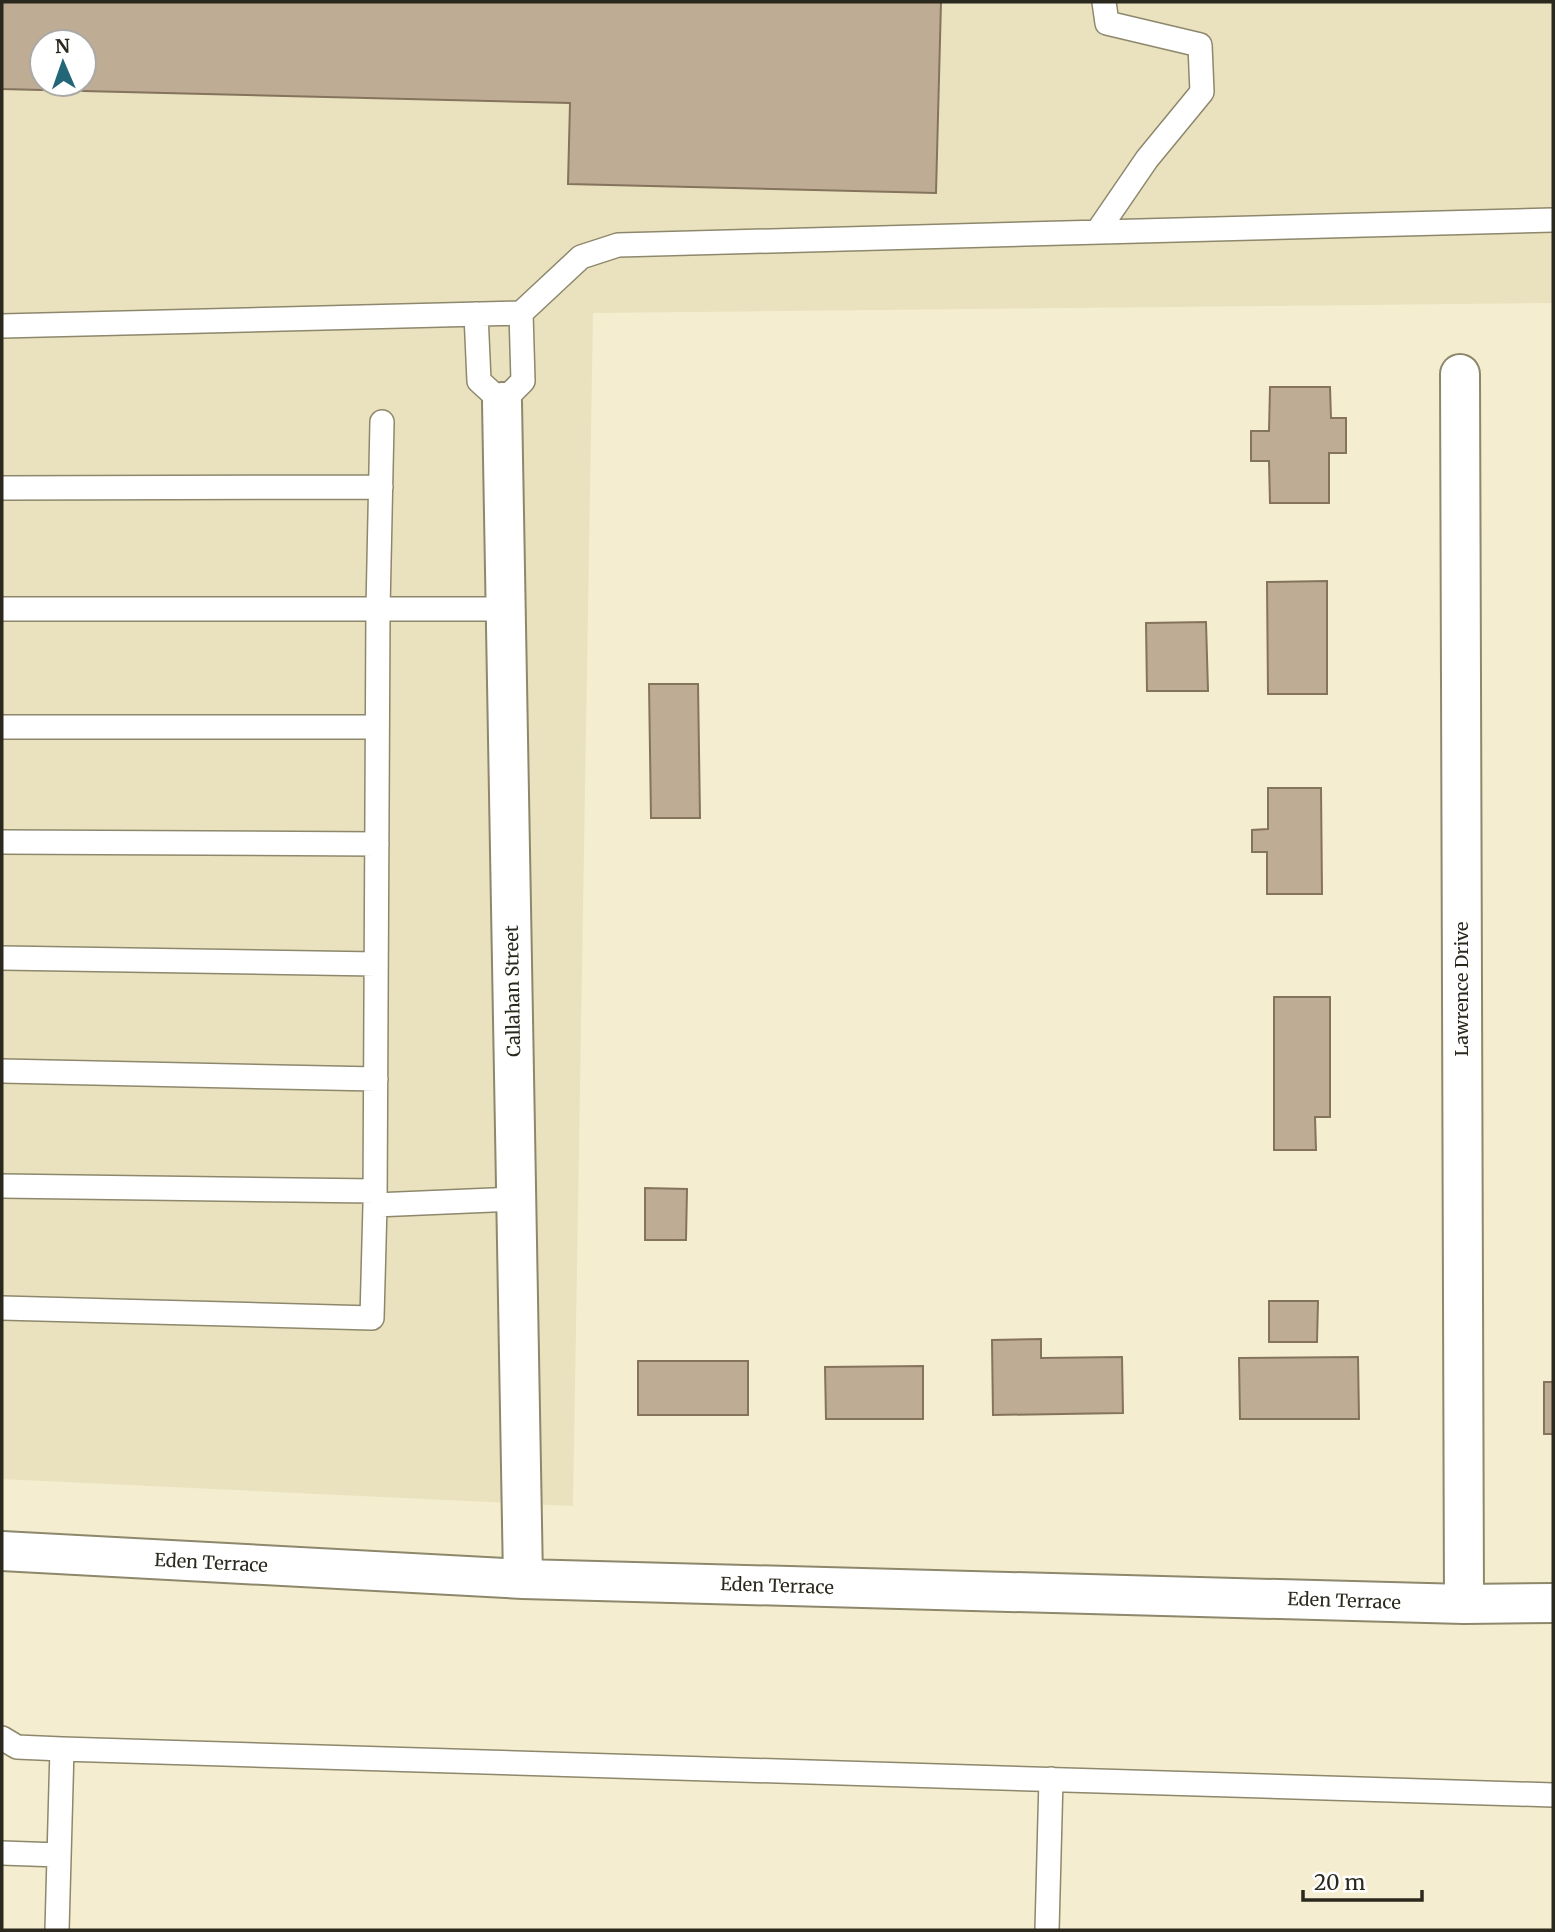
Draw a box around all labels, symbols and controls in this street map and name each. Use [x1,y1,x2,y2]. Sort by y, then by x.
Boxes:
north arrow [28,28,98,98]
text: N [54,34,70,58]
street label: Lawrence Drive [1450,922,1473,1056]
street label: Callahan Street [500,925,525,1057]
street label: Eden Terrace [154,1548,268,1577]
street label: Eden Terrace [720,1572,834,1599]
street label: Eden Terrace [1287,1587,1401,1614]
scale bar [1303,1858,1422,1902]
text: 20 m [1314,1869,1366,1896]

